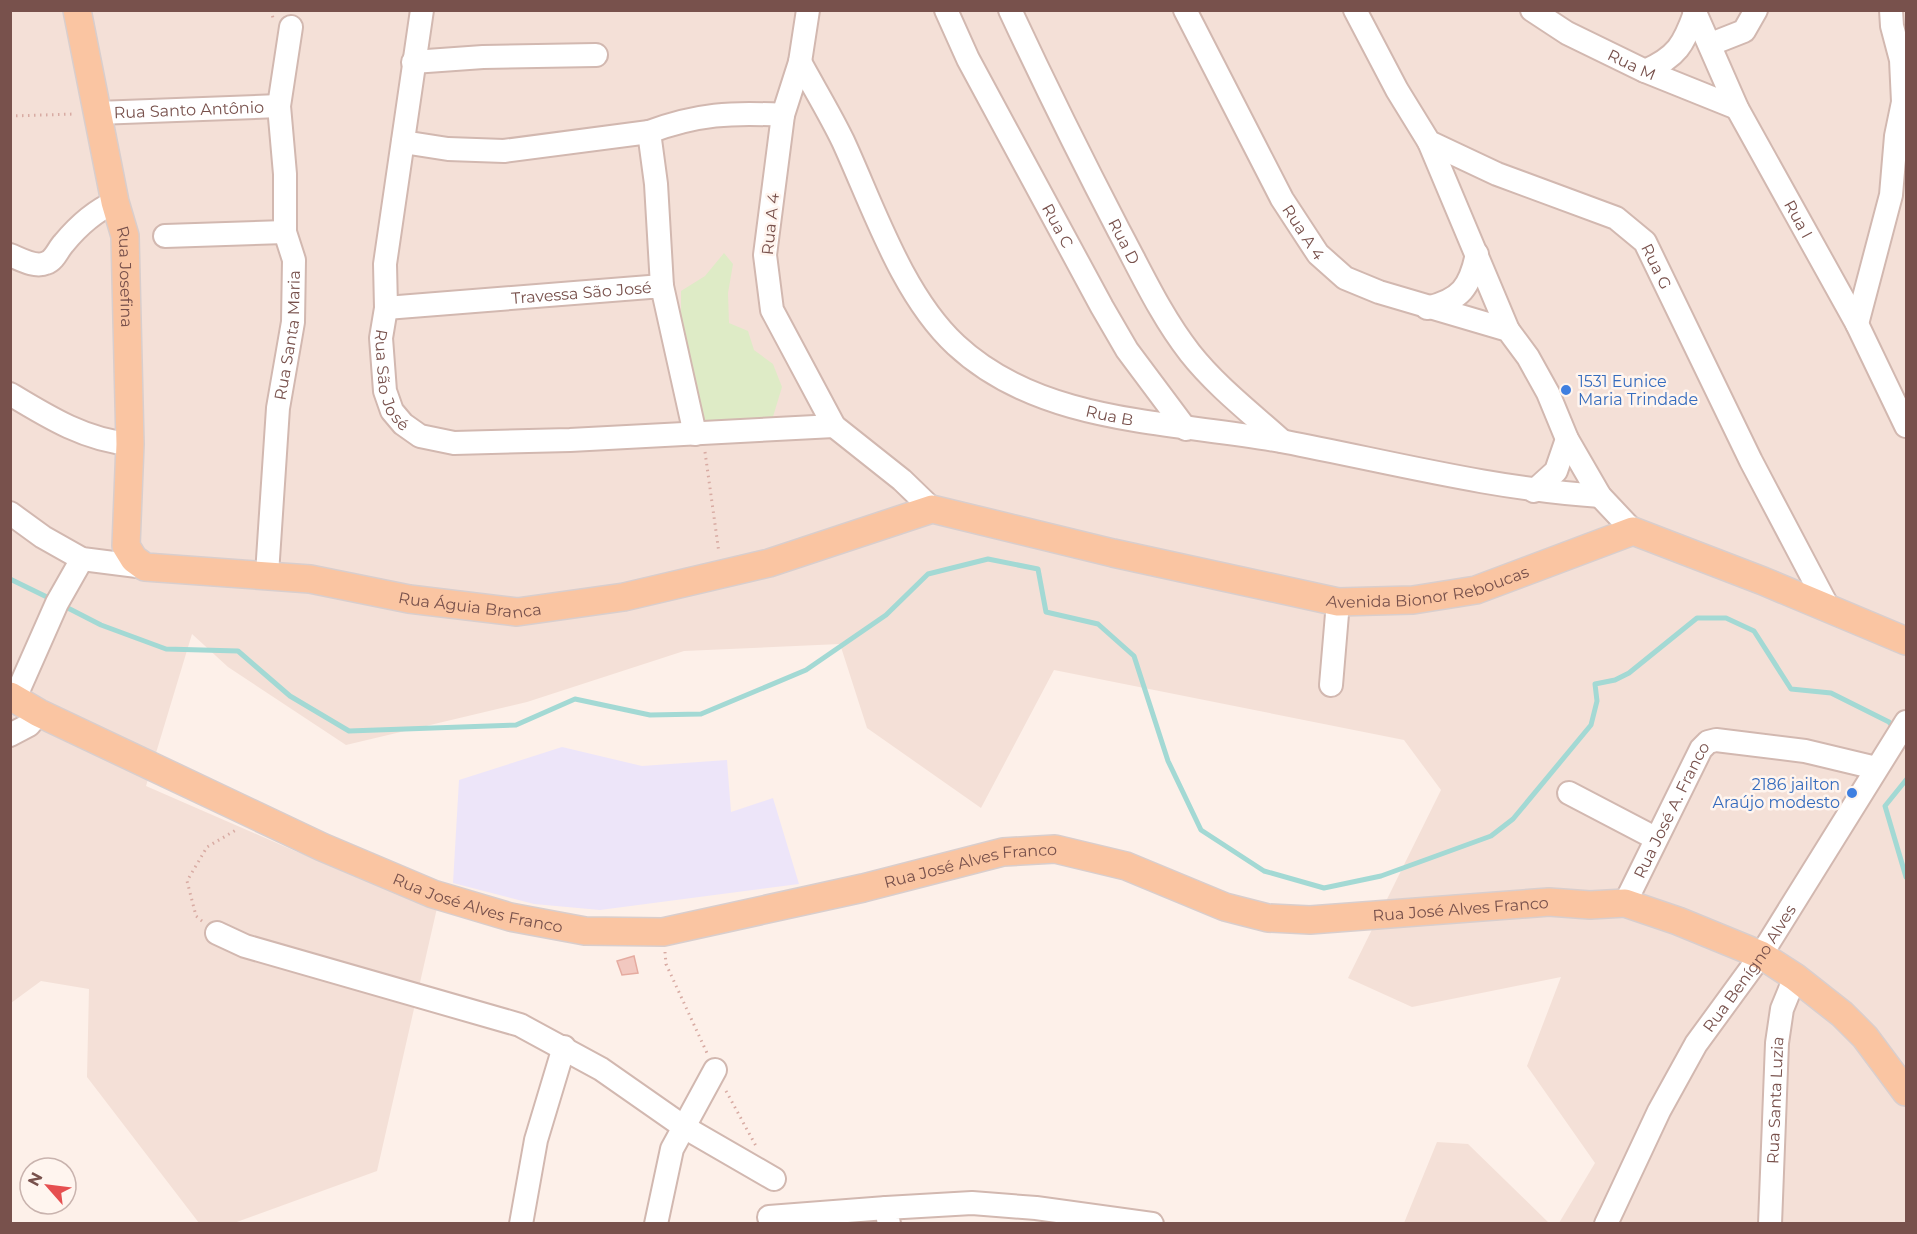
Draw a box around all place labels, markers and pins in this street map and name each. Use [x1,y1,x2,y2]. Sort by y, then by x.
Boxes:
place label: 1531 Eunice Maria Trindade [1578,372,1698,409]
marker: 1531 Eunice Maria Trindade [1559,383,1573,397]
place label: 2186 jailton Araújo modesto [1712,775,1840,812]
marker: 2186 jailton Araújo modesto [1845,786,1859,800]

